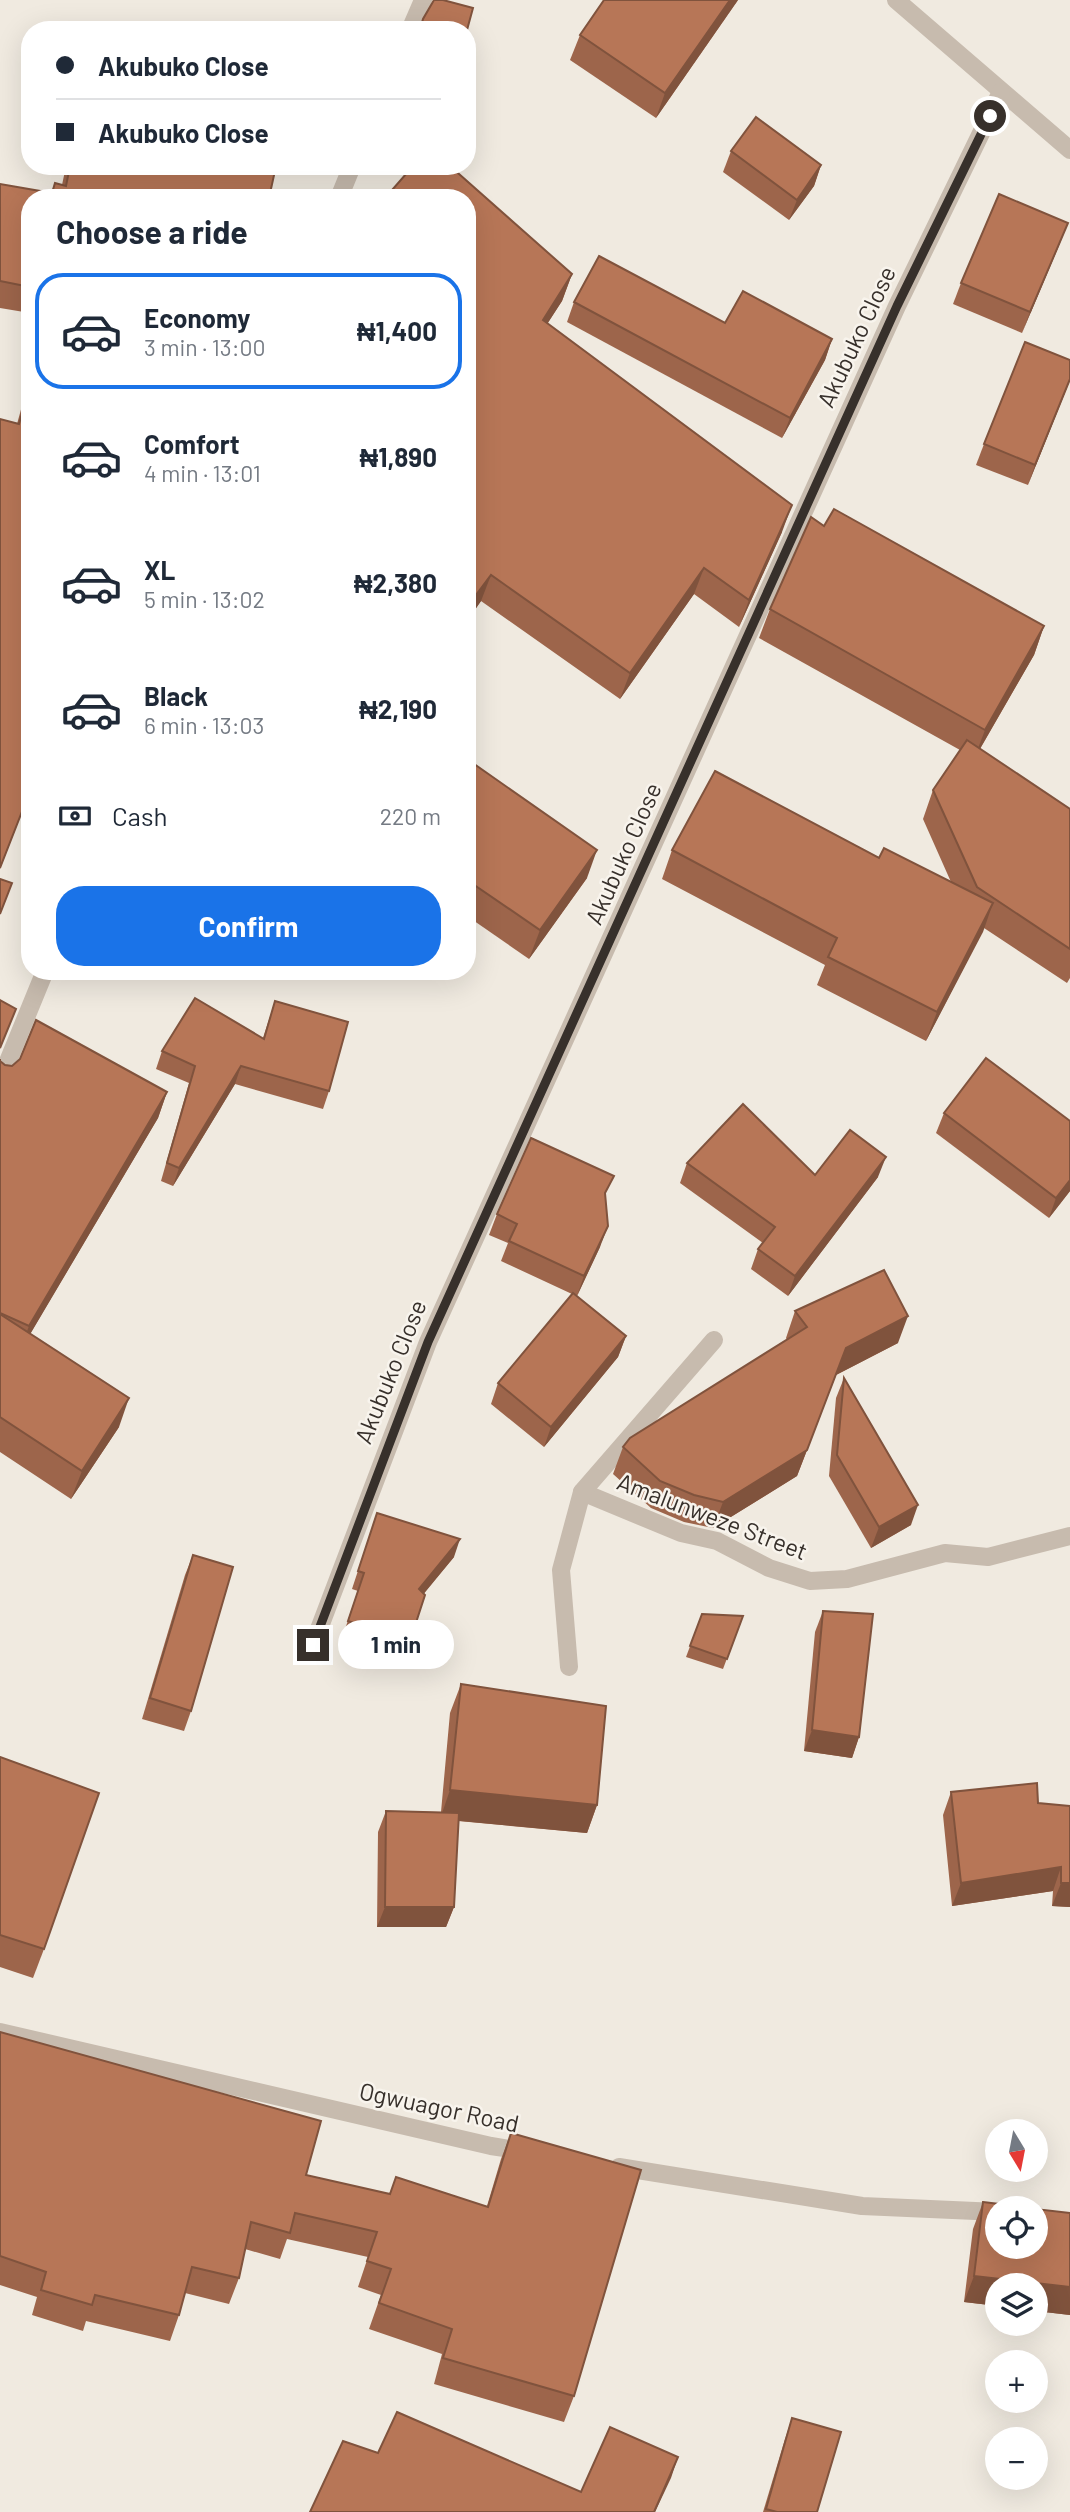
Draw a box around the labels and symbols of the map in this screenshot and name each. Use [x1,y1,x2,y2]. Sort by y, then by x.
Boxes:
route start [974,100,1006,132]
street label: Akubuko Close [810,261,901,412]
street label: Akubuko Close [578,778,667,929]
street label: Akubuko Close [348,1295,432,1448]
street label: Amalunweze Street [613,1466,812,1565]
callout: 1 min [338,1620,453,1670]
route end [297,1629,329,1661]
street label: Ogwuagor Road [357,2075,522,2138]
north arrow [985,2119,1048,2182]

